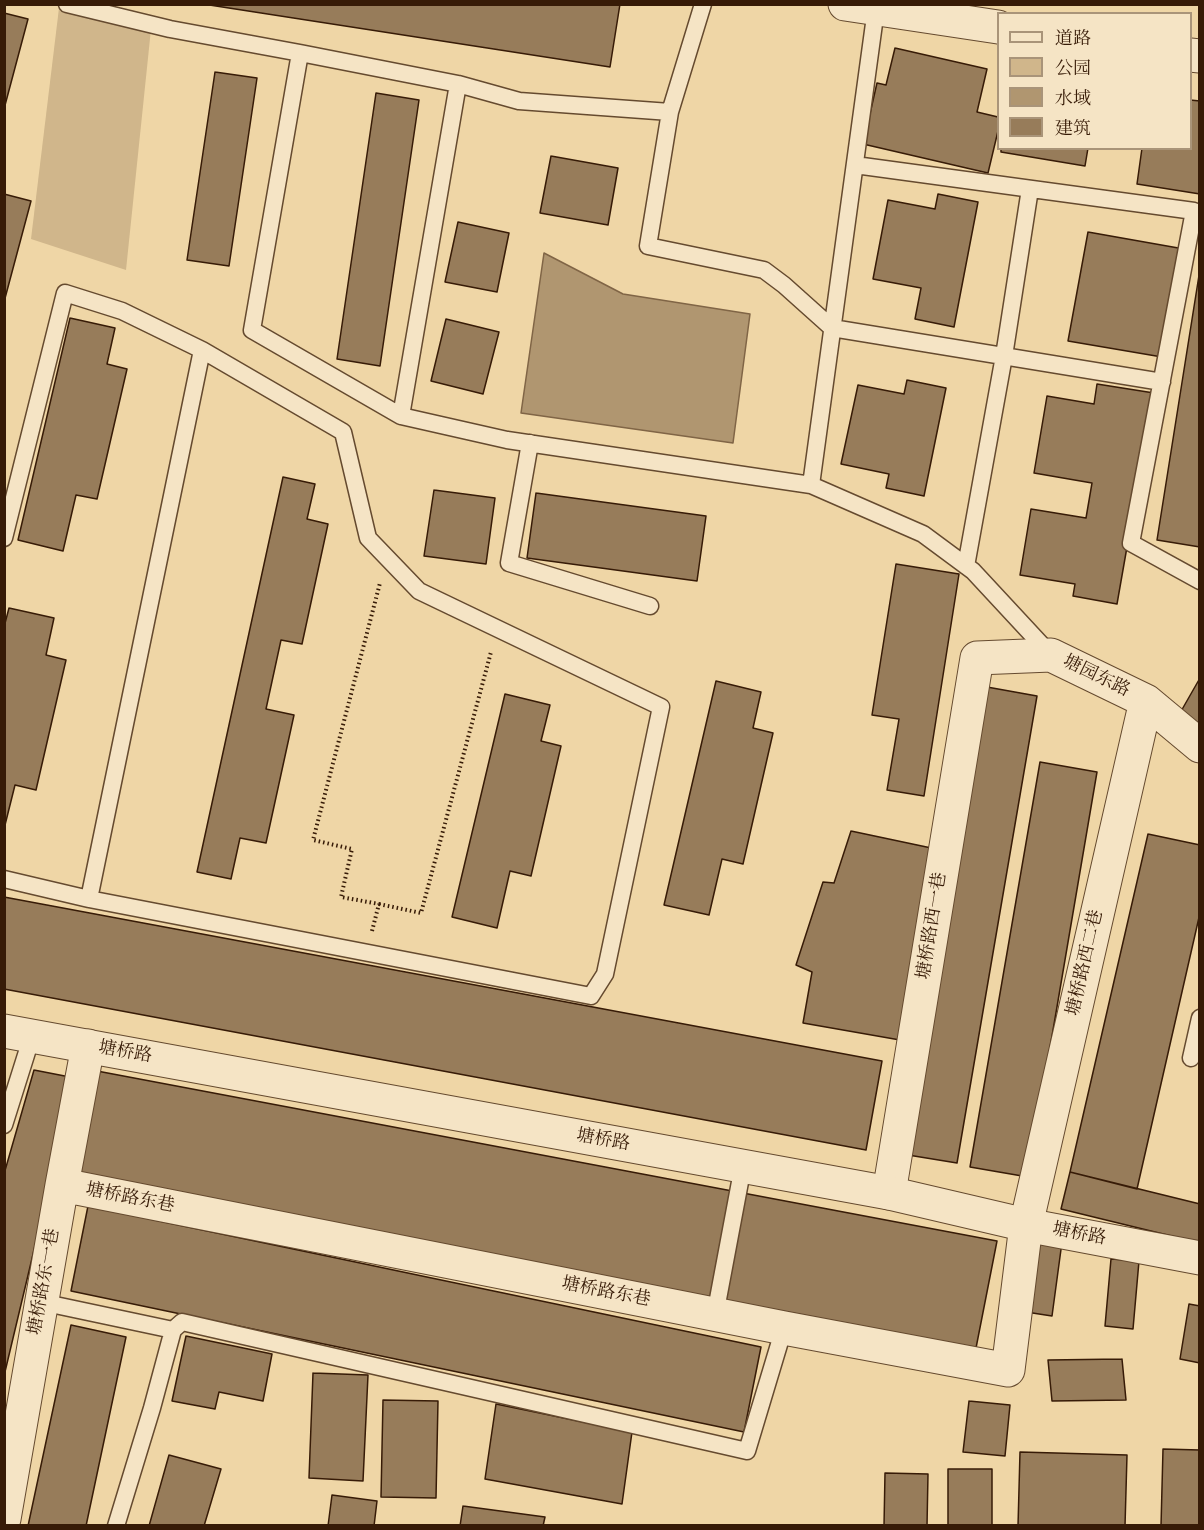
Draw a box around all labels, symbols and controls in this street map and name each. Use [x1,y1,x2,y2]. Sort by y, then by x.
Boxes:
legend [997,12,1192,150]
text: 道路 [1055,28,1091,51]
text: 公园 [1055,58,1091,81]
text: 水域 [1055,88,1091,111]
text: 建筑 [1055,118,1091,141]
street label: 塘园东路 [1059,652,1133,702]
street label: 塘桥路西一巷 [914,871,952,981]
street label: 塘桥路西二巷 [1063,908,1109,1018]
street label: 塘桥路 [97,1038,153,1068]
street label: 塘桥路 [575,1126,631,1156]
street label: 塘桥路东巷 [84,1180,176,1218]
street label: 塘桥路 [1050,1219,1108,1251]
street label: 塘桥路东一巷 [25,1227,65,1337]
street label: 塘桥路东巷 [560,1274,652,1312]

